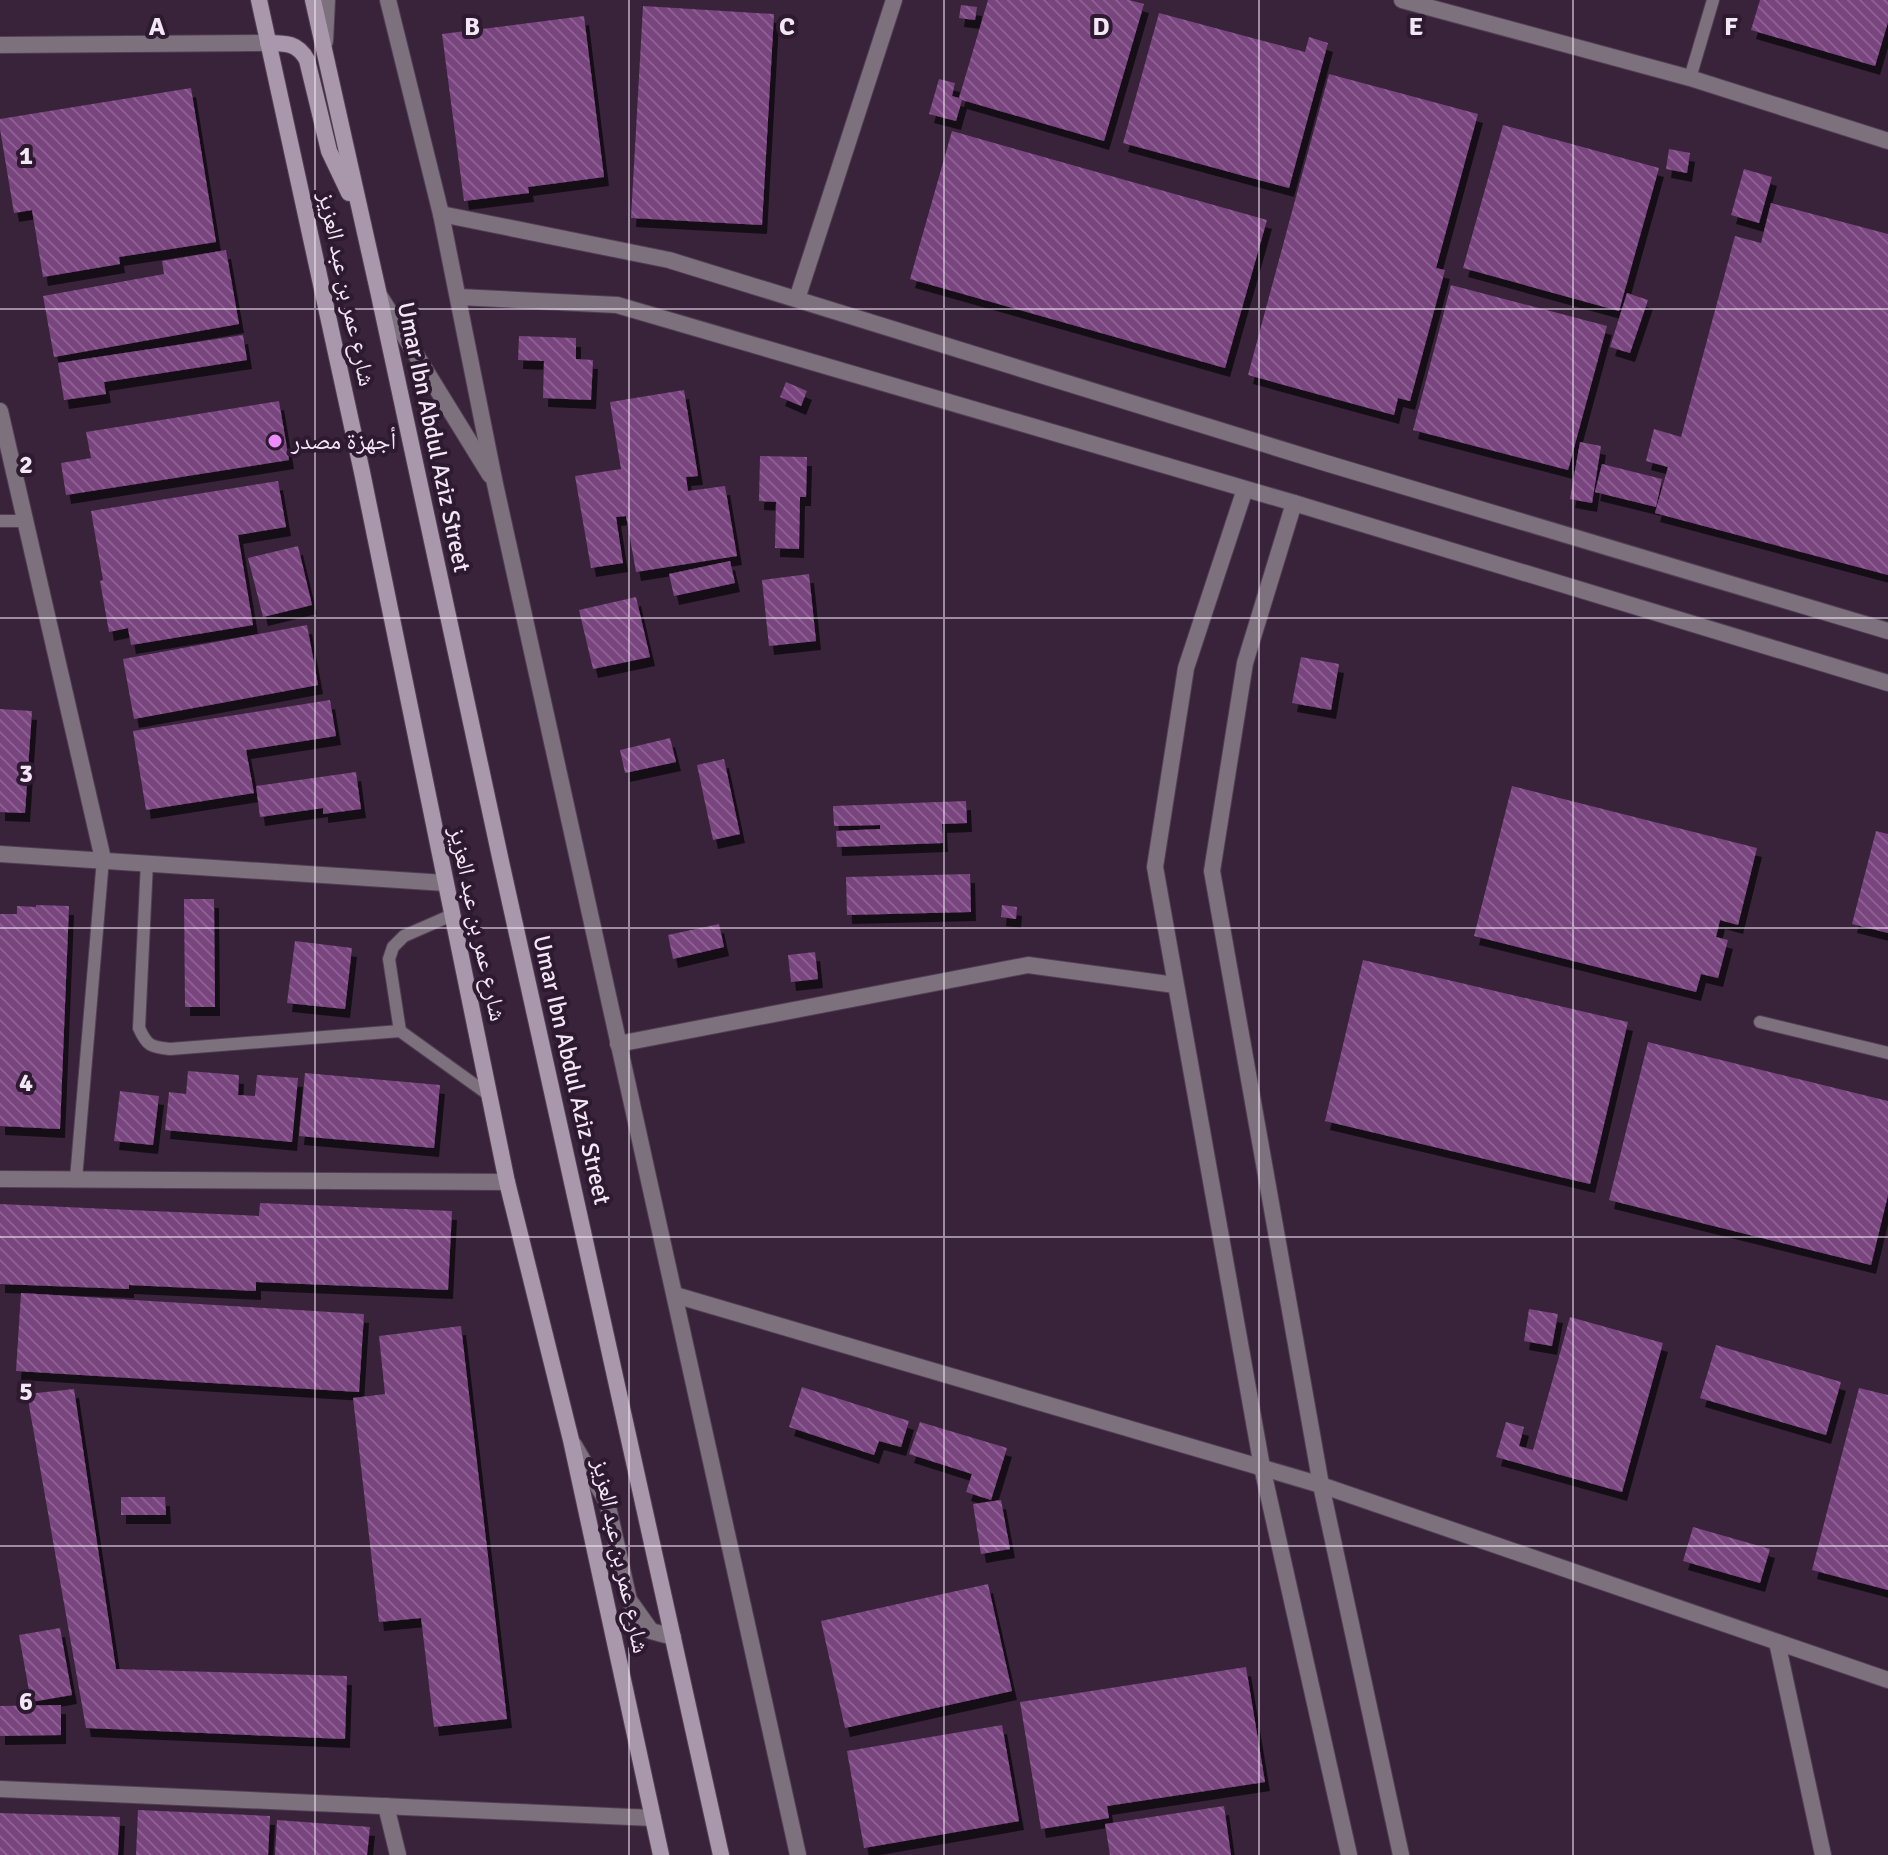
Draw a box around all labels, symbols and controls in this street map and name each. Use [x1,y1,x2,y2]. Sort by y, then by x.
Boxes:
text: A [149,11,166,43]
text: B [464,11,480,43]
text: C [779,11,795,43]
text: D [1092,11,1110,43]
text: E [1409,11,1423,43]
text: F [1724,11,1738,43]
text: 1 [19,140,33,172]
street label: شارع عمر بن عبد العزيز [312,188,382,389]
street label: Umar Ibn Abdul Aziz Street [391,299,477,575]
place label: أجهزة مصدر [290,426,396,456]
marker: أجهزة مصدر [266,432,284,450]
text: 2 [19,449,33,481]
text: 3 [19,758,33,790]
street label: شارع عمر بن عبد العزيز [443,823,513,1024]
street label: Umar Ibn Abdul Aziz Street [526,932,618,1208]
text: 4 [19,1067,33,1099]
text: 5 [19,1376,33,1408]
street label: شارع عمر بن عبد العزيز [586,1455,656,1656]
text: 6 [19,1686,33,1718]

